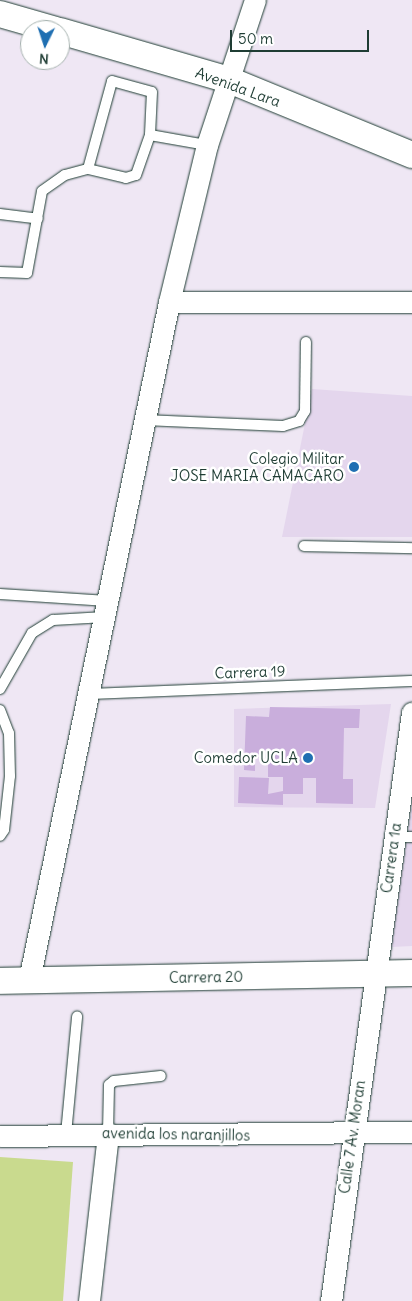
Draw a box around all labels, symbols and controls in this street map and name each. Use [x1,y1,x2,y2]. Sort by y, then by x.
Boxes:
north arrow [20,20,70,70]
scale bar [232,20,371,52]
text: 50 m [238,29,273,48]
text: N [39,50,49,68]
street label: Avenida Lara [193,63,283,111]
place label: Colegio Militar JOSE MARIA CAMACARO [171,449,344,484]
marker: Colegio Militar JOSE MARIA CAMACARO [348,461,360,473]
street label: Carrera 19 [214,662,286,682]
place label: Comedor UCLA [194,749,298,767]
marker: Comedor UCLA [302,752,314,764]
street label: Carrera 1a [377,822,405,894]
street label: Carrera 20 [169,967,243,987]
street label: Calle 7 Av. Moran [335,1079,369,1195]
street label: avenida los naranjillos [102,1124,250,1144]

